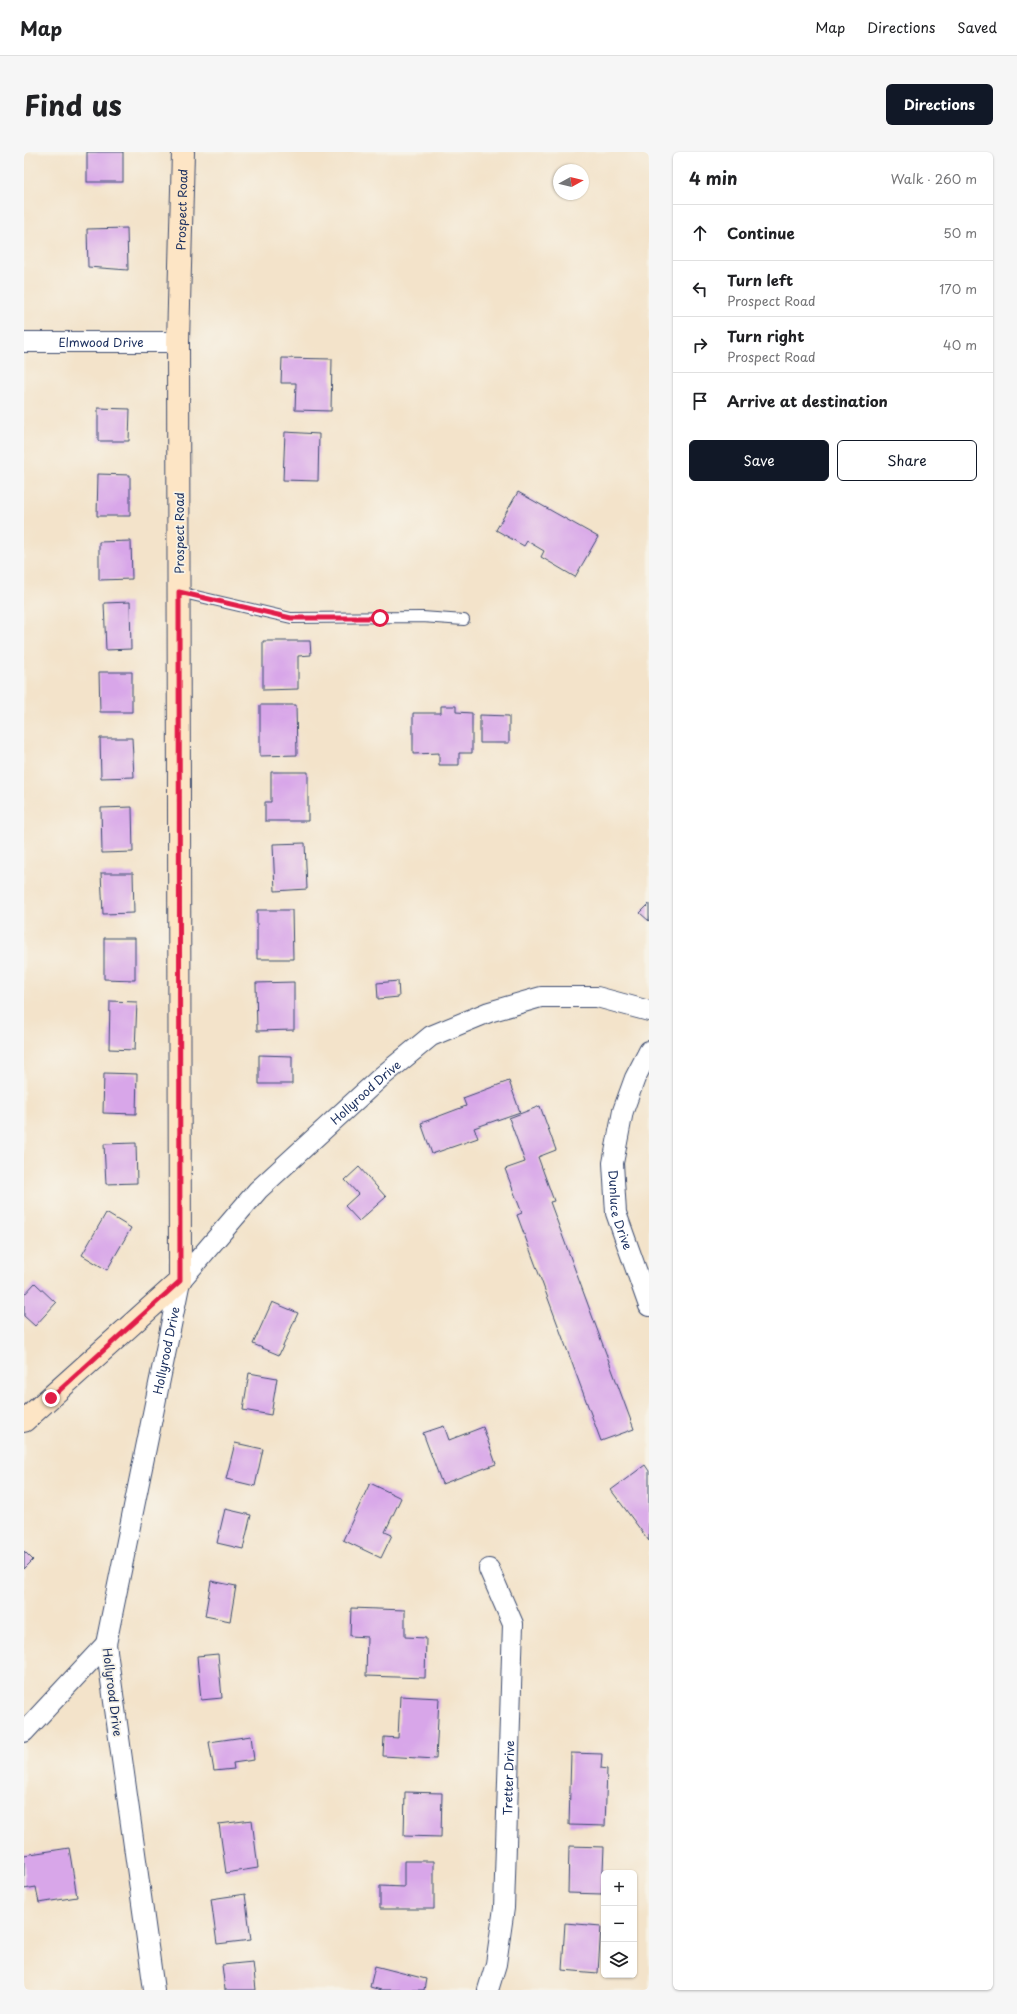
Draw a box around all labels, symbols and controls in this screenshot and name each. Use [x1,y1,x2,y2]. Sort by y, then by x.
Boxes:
text: Map [20,14,62,42]
text: Map [815,17,845,38]
text: Directions [867,17,935,38]
text: Saved [957,17,997,38]
text: Find us [24,83,122,126]
button: Directions [886,84,993,125]
north arrow [553,164,589,200]
text: 4 min [689,165,737,191]
street label: Prospect Road [171,168,192,251]
text: Walk · 260 m [891,169,977,188]
text: Continue [727,221,795,244]
icon: ahead [689,222,711,244]
text: 50 m [943,223,977,242]
text: Turn left [727,268,793,291]
icon: left [689,278,711,300]
text: 170 m [939,279,977,298]
text: Prospect Road [727,291,816,310]
text: Turn right [727,324,804,347]
street label: Elmwood Drive [58,333,144,351]
icon: right [689,334,711,356]
text: 40 m [943,335,977,354]
text: Prospect Road [727,347,816,366]
text: Arrive at destination [727,389,888,412]
icon: arrive [689,390,711,412]
button: Save [689,440,829,481]
button: Share [837,440,977,481]
street label: Prospect Road [170,492,188,574]
route start [371,609,389,627]
street label: Hollyrood Drive [326,1056,405,1129]
street label: Dunluce Drive [604,1169,637,1253]
street label: Hollyrood Drive [148,1305,184,1396]
route end [42,1389,60,1407]
street label: Hollyrood Drive [99,1647,127,1737]
street label: Tretter Drive [498,1740,518,1816]
map controls [601,1870,637,1978]
button: + [601,1870,637,1906]
button: − [601,1906,637,1942]
button: layers [601,1942,637,1978]

